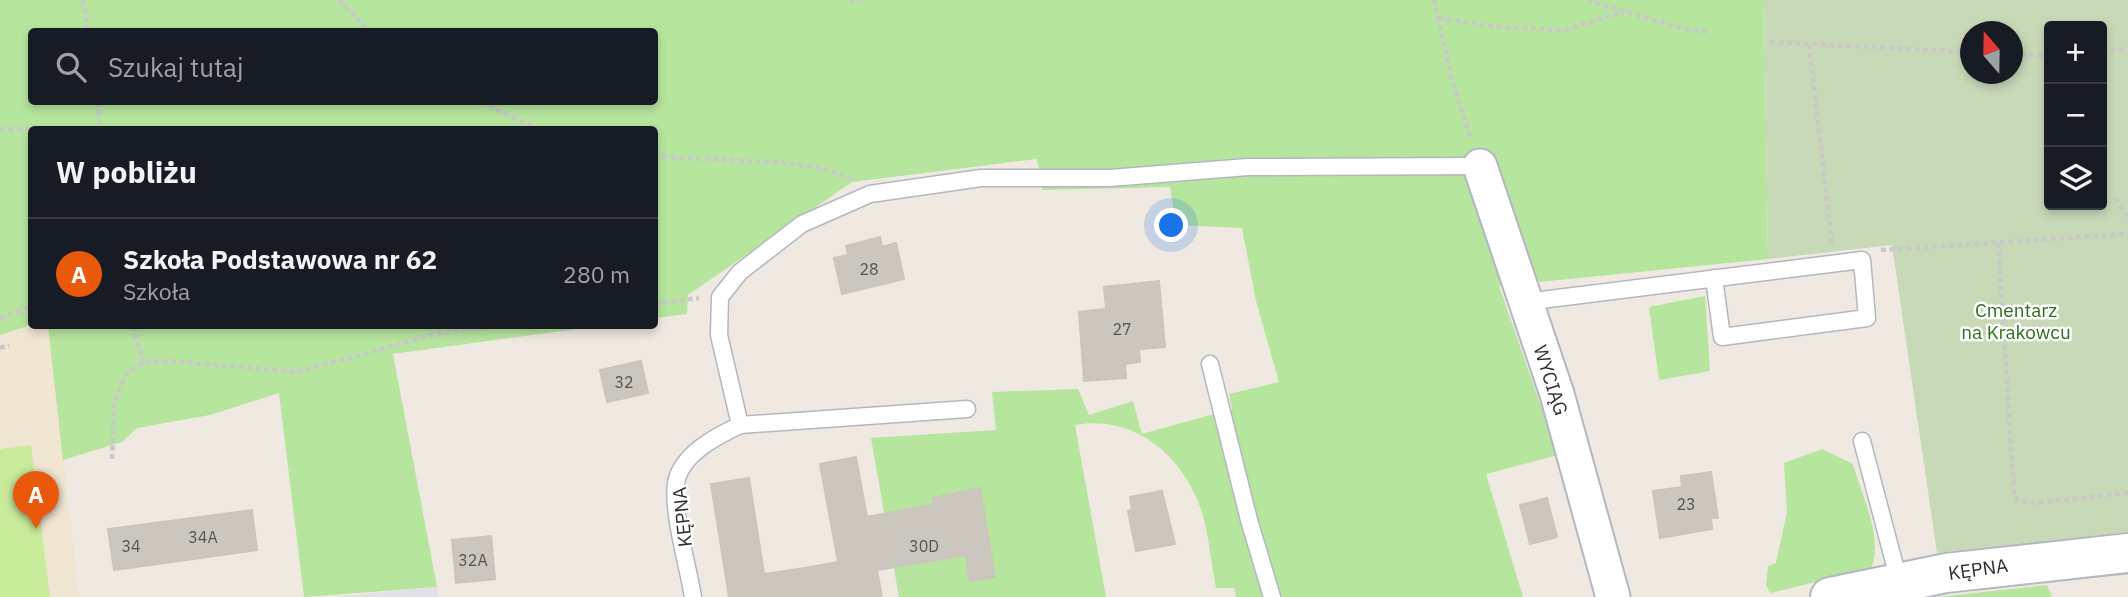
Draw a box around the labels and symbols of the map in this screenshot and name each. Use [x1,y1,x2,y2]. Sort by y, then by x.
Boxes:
north arrow [1960,21,2023,84]
your location [1154,208,1188,242]
house number: 28 [859,259,879,279]
park label: Cmentarz na Krakowcu [1961,298,2071,344]
house number: 27 [1112,319,1132,339]
street label: WYCIĄG [1528,342,1574,418]
house number: 32 [614,372,634,392]
pin: A [13,471,59,529]
street label: KĘPNA [667,486,697,548]
house number: 23 [1676,494,1696,514]
house number: 34A [188,527,218,547]
house number: 34 [121,536,141,556]
house number: 30D [909,536,939,556]
house number: 32A [458,550,488,570]
street label: KĘPNA [1946,553,2010,585]

